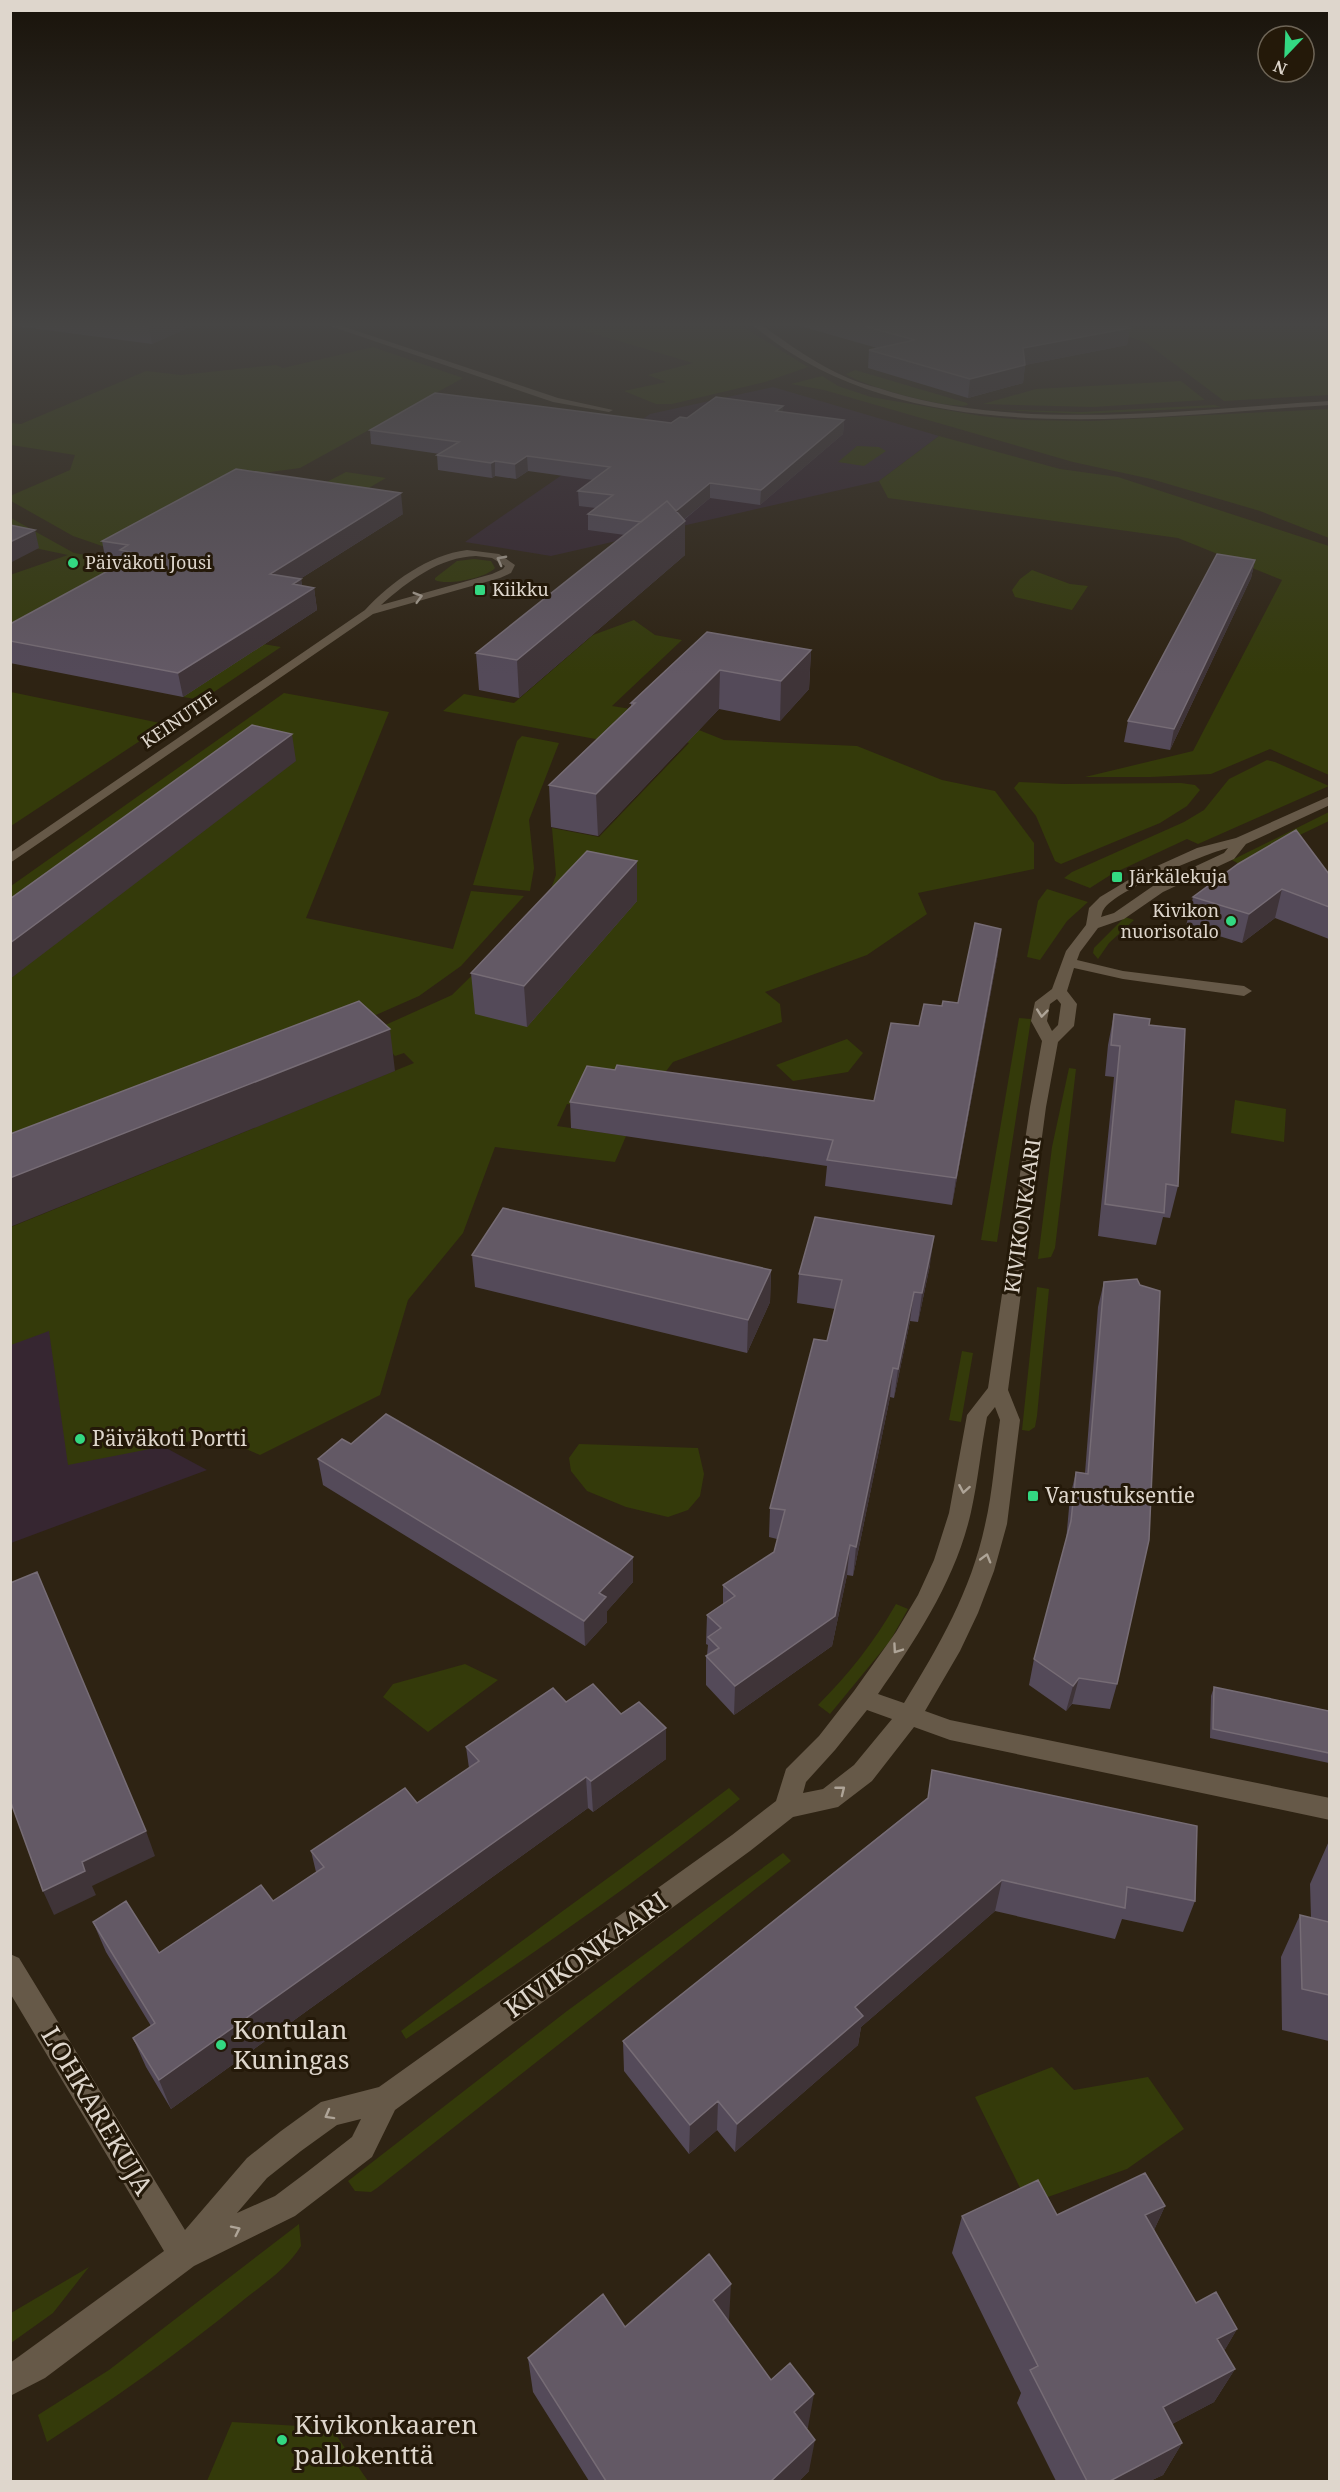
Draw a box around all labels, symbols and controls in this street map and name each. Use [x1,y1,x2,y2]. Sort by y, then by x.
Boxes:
north arrow [1256,24,1316,84]
text: N [1270,55,1290,80]
place label: Päiväkoti Jousi [85,550,212,574]
one-way arrow [496,555,507,567]
marker: Päiväkoti Jousi [66,556,80,570]
place label: Kiikku [492,577,549,601]
marker: Kiikku [473,583,487,597]
one-way arrow [413,592,423,604]
street label: KEINUTIE [136,685,221,753]
place label: Järkälekuja [1128,864,1227,888]
marker: Järkälekuja [1110,870,1124,884]
place label: Kivikon nuorisotalo [1120,898,1219,943]
marker: Kivikon nuorisotalo [1224,914,1238,928]
one-way arrow [1036,1008,1049,1018]
street label: KIVIKONKAARI [997,1137,1047,1295]
place label: Päiväkoti Portti [92,1424,247,1452]
marker: Päiväkoti Portti [73,1432,87,1446]
place label: Varustuksentie [1045,1481,1195,1509]
one-way arrow [958,1484,971,1494]
marker: Varustuksentie [1026,1489,1040,1503]
one-way arrow [979,1553,992,1563]
one-way arrow [893,1642,904,1653]
one-way arrow [834,1786,845,1797]
street label: KIVIKONKAARI [497,1883,674,2026]
place label: Kontulan Kuningas [233,2011,349,2077]
street label: LOHKAREKUJA [33,2020,163,2202]
marker: Kontulan Kuningas [214,2038,228,2052]
one-way arrow [324,2108,335,2120]
one-way arrow [229,2226,240,2237]
place label: Kivikonkaaren pallokenttä [294,2406,478,2472]
marker: Kivikonkaaren pallokenttä [275,2433,289,2447]

